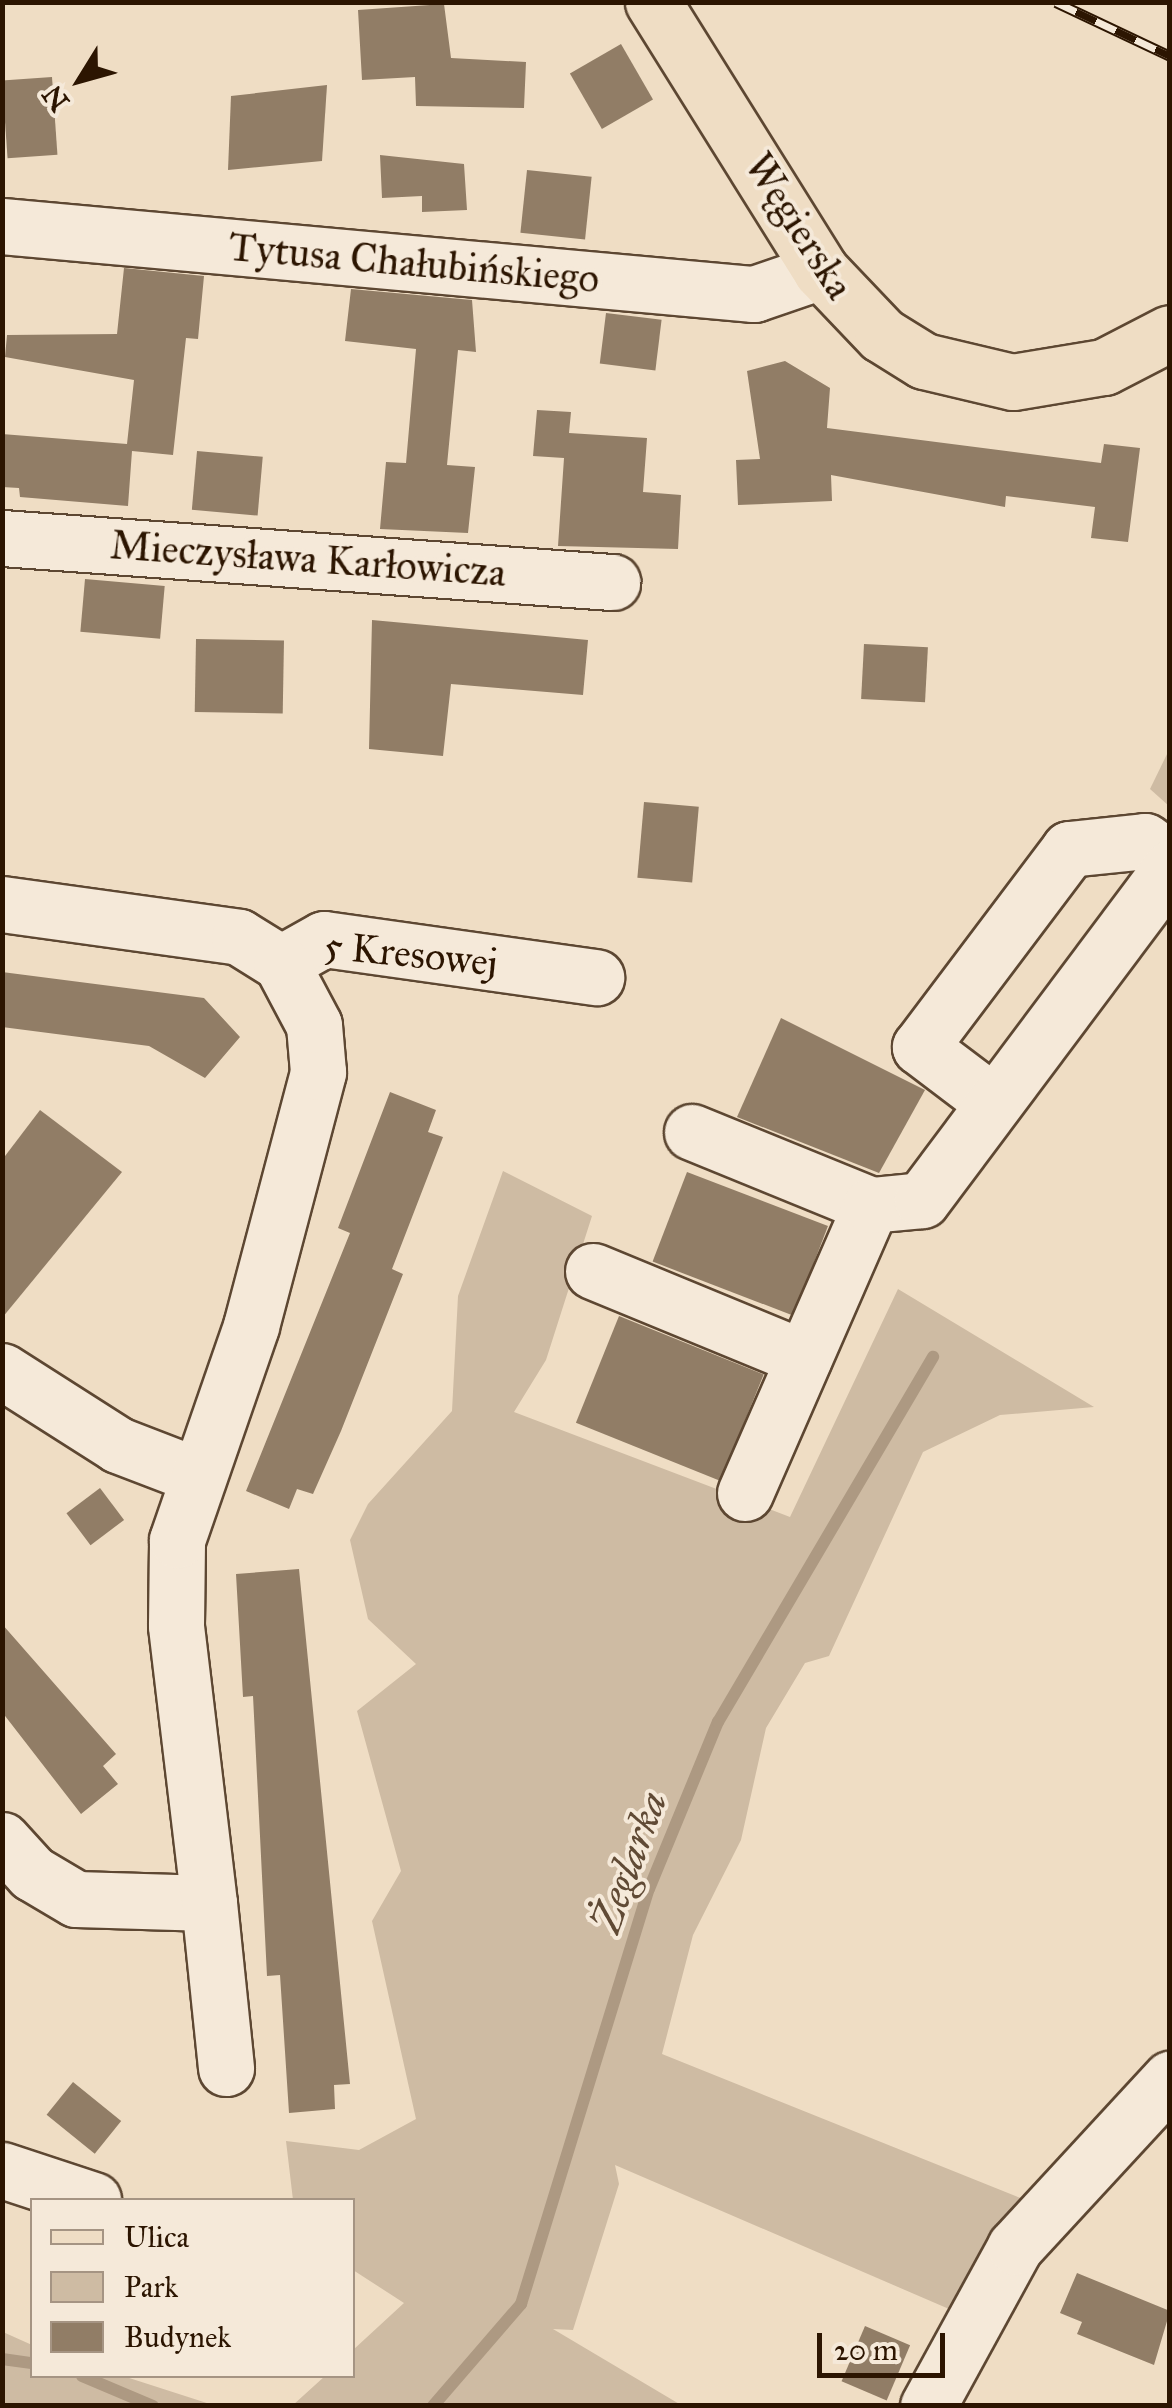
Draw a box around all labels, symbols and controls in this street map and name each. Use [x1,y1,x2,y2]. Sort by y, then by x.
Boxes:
north arrow [30,30,130,130]
text: N [35,78,77,118]
street label: Węgierska [734,144,864,308]
street label: Tytusa Chałubińskiego [227,223,601,303]
street label: Mieczysława Karłowicza [108,521,508,597]
street label: 5 Kresowej [322,921,500,987]
water label: Żeglarka [580,1784,678,1940]
legend [30,2198,355,2378]
text: Ulica [124,2219,189,2255]
text: Park [124,2269,178,2305]
scale bar [822,2313,950,2375]
text: Budynek [124,2319,231,2355]
text: 20 m [834,2332,898,2368]

